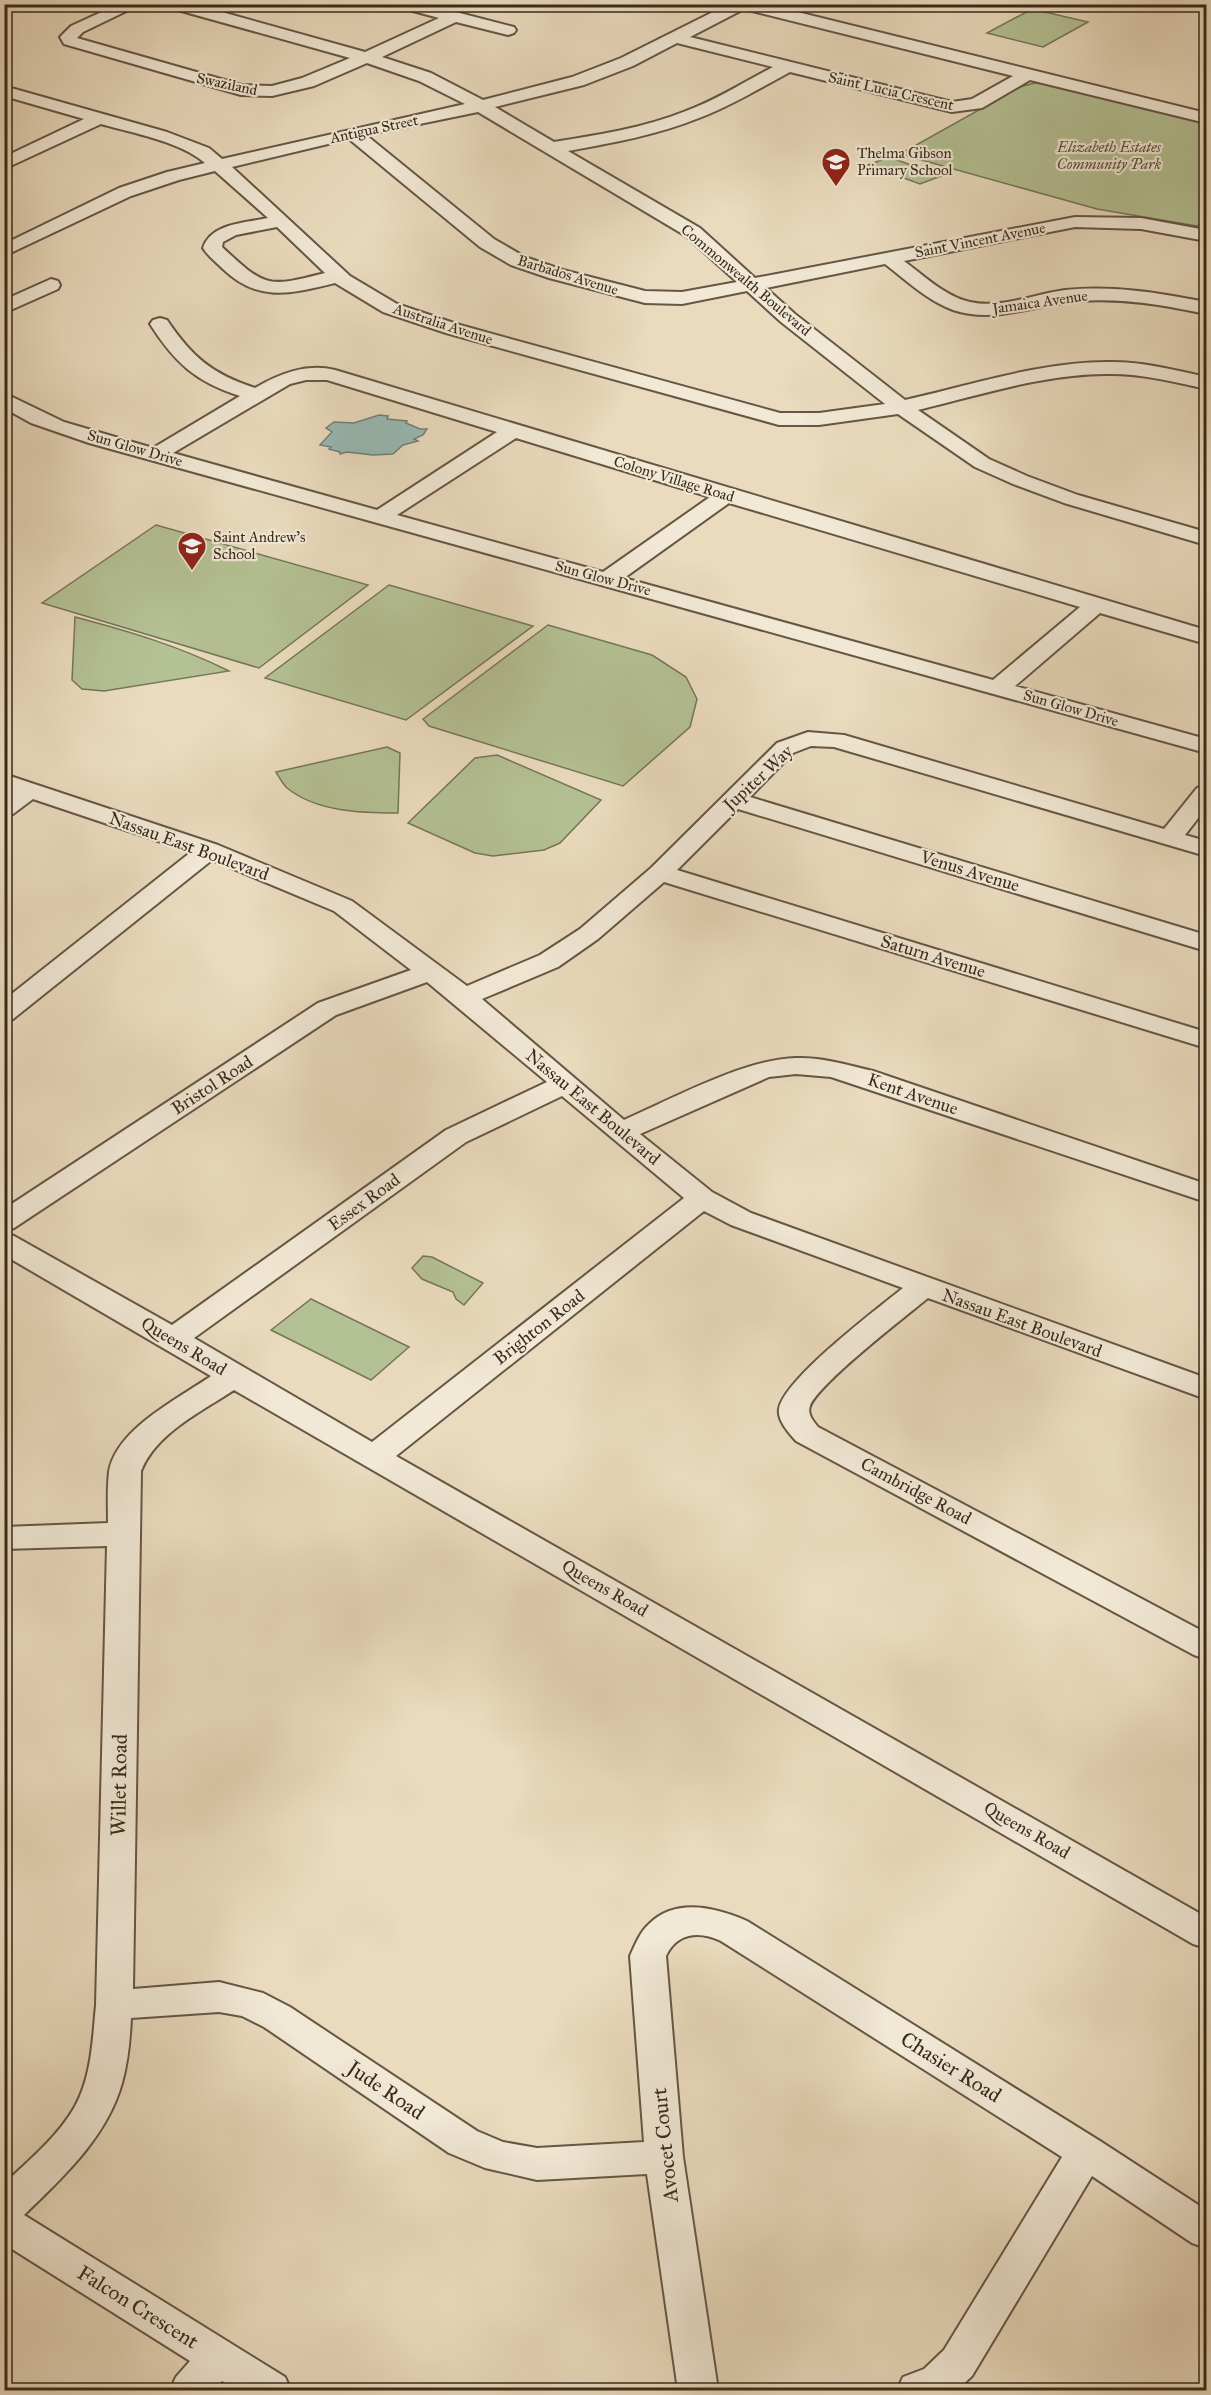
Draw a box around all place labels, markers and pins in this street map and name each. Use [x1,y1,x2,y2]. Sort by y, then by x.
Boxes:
place label: Thelma Gibson Primary School [857,144,954,179]
school or university icon: Thelma Gibson Primary School [820,146,852,188]
place label: Saint Andrew's School [213,528,305,563]
school or university icon: Saint Andrew's School [176,530,208,572]

